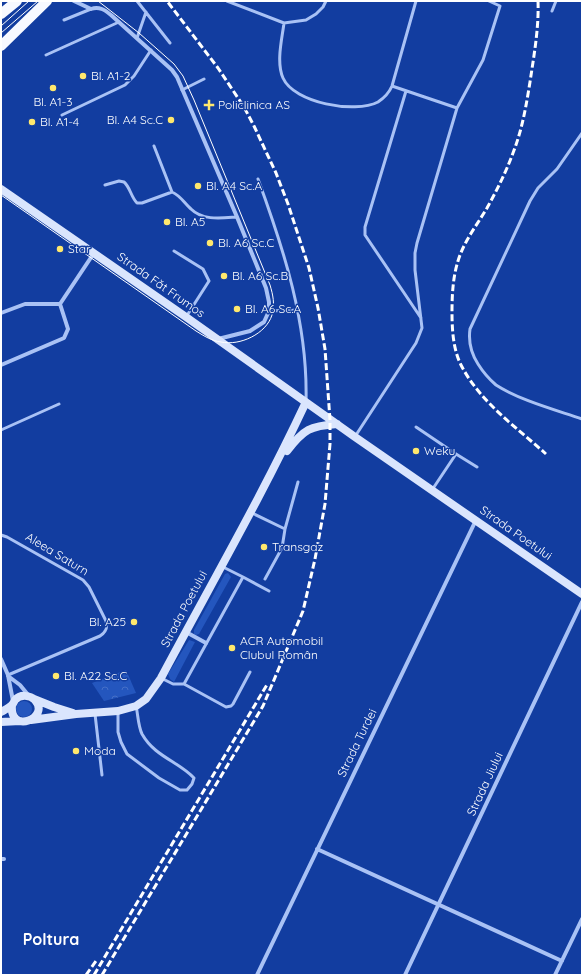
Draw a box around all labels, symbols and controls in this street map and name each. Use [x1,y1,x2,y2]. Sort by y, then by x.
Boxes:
place label: Bl. A1-2 [91,68,131,83]
marker: Bl. A1-2 [78,71,88,81]
marker: Bl. A1-3 [48,83,58,93]
place label: Bl. A1-3 [33,94,73,109]
place label: Policlinica AS [218,97,290,112]
marker: Policlinica AS [203,99,215,111]
place label: Bl. A4 Sc.C [107,112,163,127]
place label: Bl. A1-4 [40,114,79,129]
marker: Bl. A4 Sc.C [166,115,176,125]
marker: Bl. A1-4 [27,117,37,127]
place label: Bl. A4 Sc.A [206,178,262,193]
marker: Bl. A4 Sc.A [193,181,203,191]
place label: Bl. A5 [175,214,205,229]
marker: Bl. A5 [162,217,172,227]
place label: Bl. A6 Sc.C [218,235,275,250]
marker: Bl. A6 Sc.C [205,238,215,248]
place label: Star [68,241,91,256]
marker: Star [55,244,65,254]
street label: Strada Făt Frumos [115,249,208,321]
place label: Bl. A6 Sc.B [232,268,289,283]
marker: Bl. A6 Sc.B [219,271,229,281]
place label: Bl. A6 Sc.A [245,301,302,316]
marker: Bl. A6 Sc.A [232,304,242,314]
place label: Weku [424,443,455,458]
marker: Weku [411,446,421,456]
street label: Strada Poetului [477,502,555,563]
street label: Aleea Saturn [23,529,92,578]
place label: Transgaz [272,539,324,554]
marker: Transgaz [259,542,269,552]
street label: Strada Poetului [157,568,210,650]
place label: Bl. A25 [89,614,126,629]
marker: Bl. A25 [129,617,139,627]
place label: ACR Automobil Clubul Român [240,633,323,662]
marker: ACR Automobil Clubul Român [227,643,237,653]
place label: Bl. A22 Sc.C [64,668,127,683]
marker: Bl. A22 Sc.C [51,671,61,681]
street label: Strada Turdei [334,706,380,779]
place label: Moda [84,743,116,758]
marker: Moda [71,746,81,756]
street label: Strada Jiului [463,749,506,818]
district label: Poltura [23,929,79,949]

